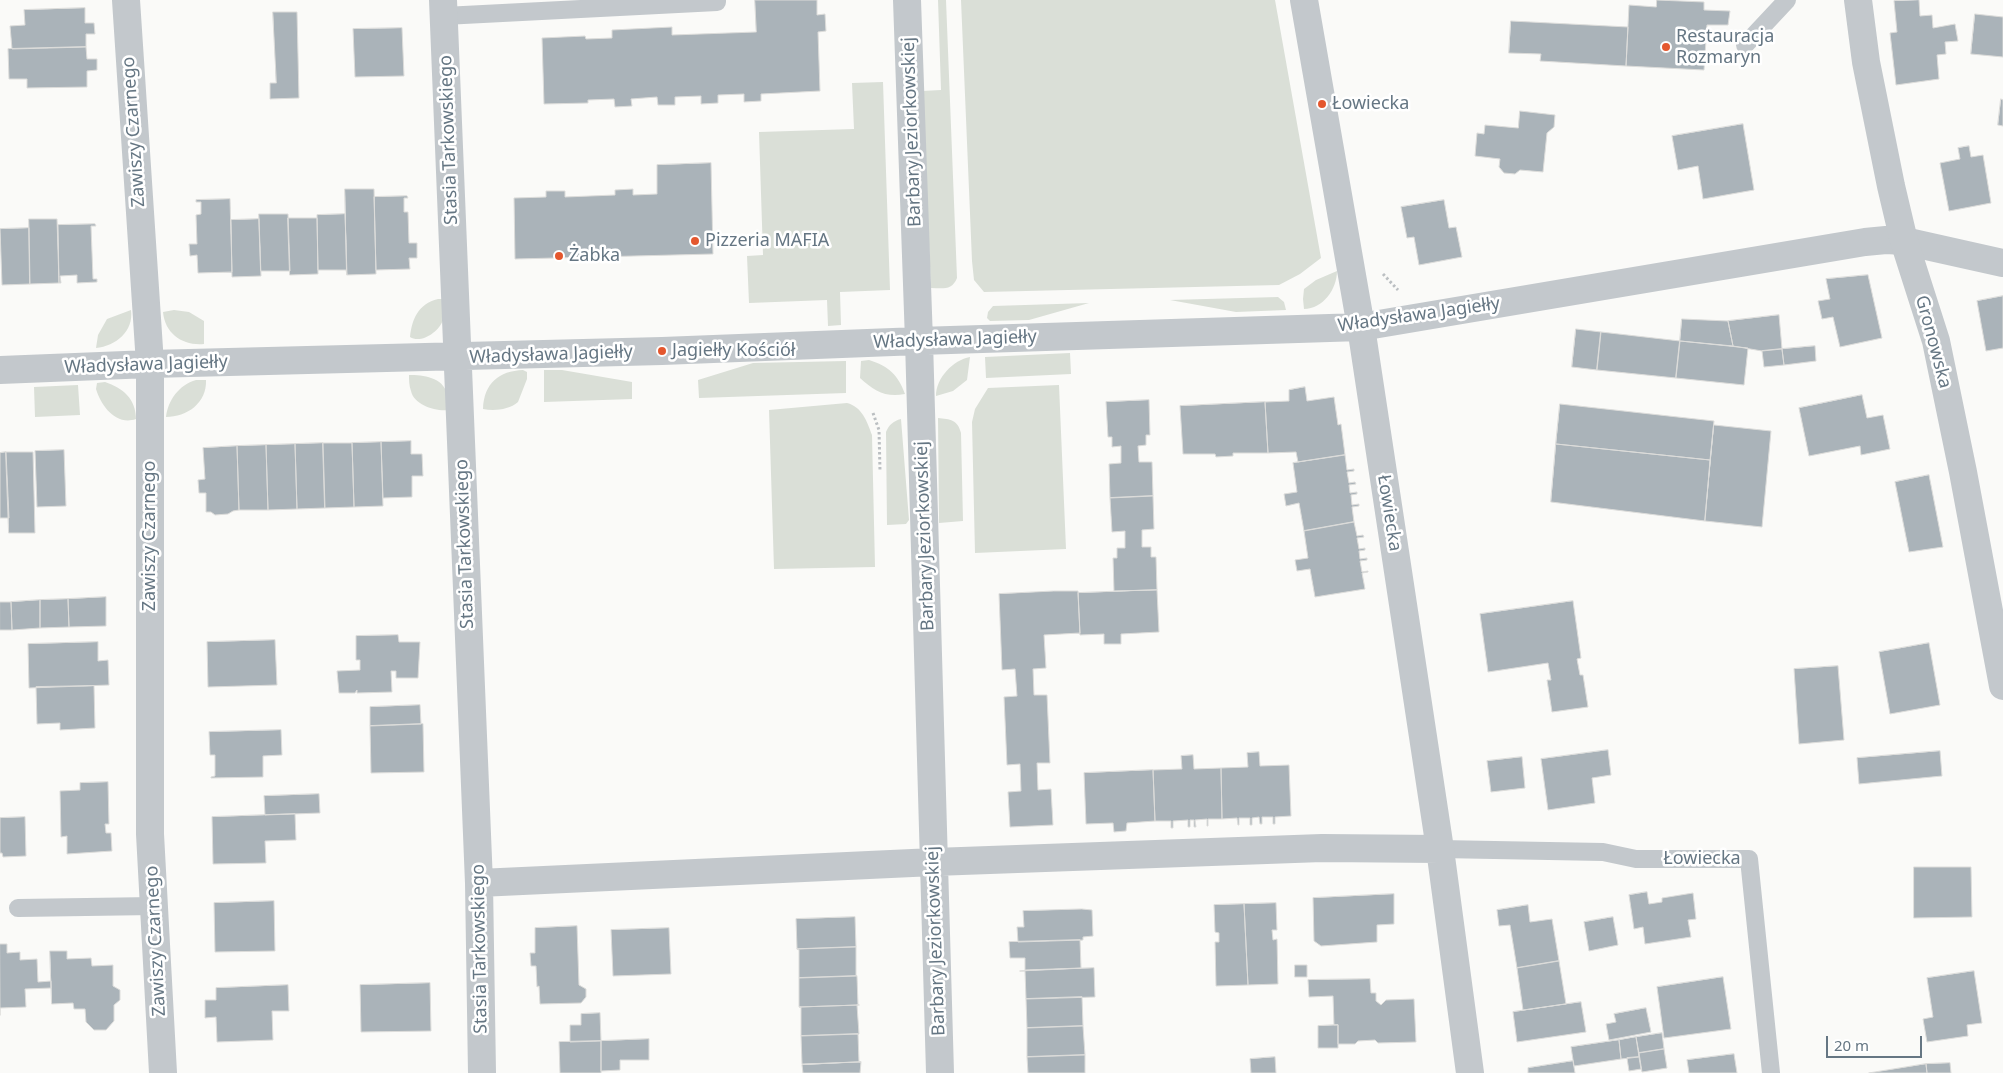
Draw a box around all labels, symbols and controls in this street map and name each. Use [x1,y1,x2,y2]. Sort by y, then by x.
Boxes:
place label: Restauracja Rozmaryn [1676,26,1774,68]
street label: Barbary Jeziorkowskiej [898,37,926,227]
marker: Restauracja Rozmaryn [1660,41,1672,53]
street label: Stasia Tarkowskiego [435,55,463,225]
street label: Zawiszy Czarnego [118,56,150,208]
place label: Łowiecka [1332,93,1409,115]
marker: Łowiecka [1316,98,1328,110]
place label: Pizzeria MAFIA [705,230,829,252]
marker: Pizzeria MAFIA [689,235,701,247]
place label: Żabka [569,245,620,267]
marker: Żabka [553,250,565,262]
street label: Władysława Jagiełły [1337,293,1501,337]
street label: Gronowska [1910,293,1956,391]
street label: Władysława Jagiełły [873,326,1037,354]
place label: Jagiełły Kościół [672,340,795,362]
street label: Władysława Jagiełły [469,341,633,369]
marker: Jagiełły Kościół [656,345,668,357]
street label: Władysława Jagiełły [64,351,228,379]
street label: Barbary Jeziorkowskiej [911,441,939,631]
street label: Stasia Tarkowskiego [451,459,479,629]
street label: Zawiszy Czarnego [139,461,161,611]
street label: Łowiecka [1372,473,1406,553]
street label: Barbary Jeziorkowskiej [922,846,950,1036]
street label: Łowiecka [1663,848,1741,870]
street label: Stasia Tarkowskiego [468,864,492,1034]
street label: Zawiszy Czarnego [141,865,171,1017]
scale bar [1828,1026,1924,1058]
text: 20 m [1834,1035,1869,1055]

